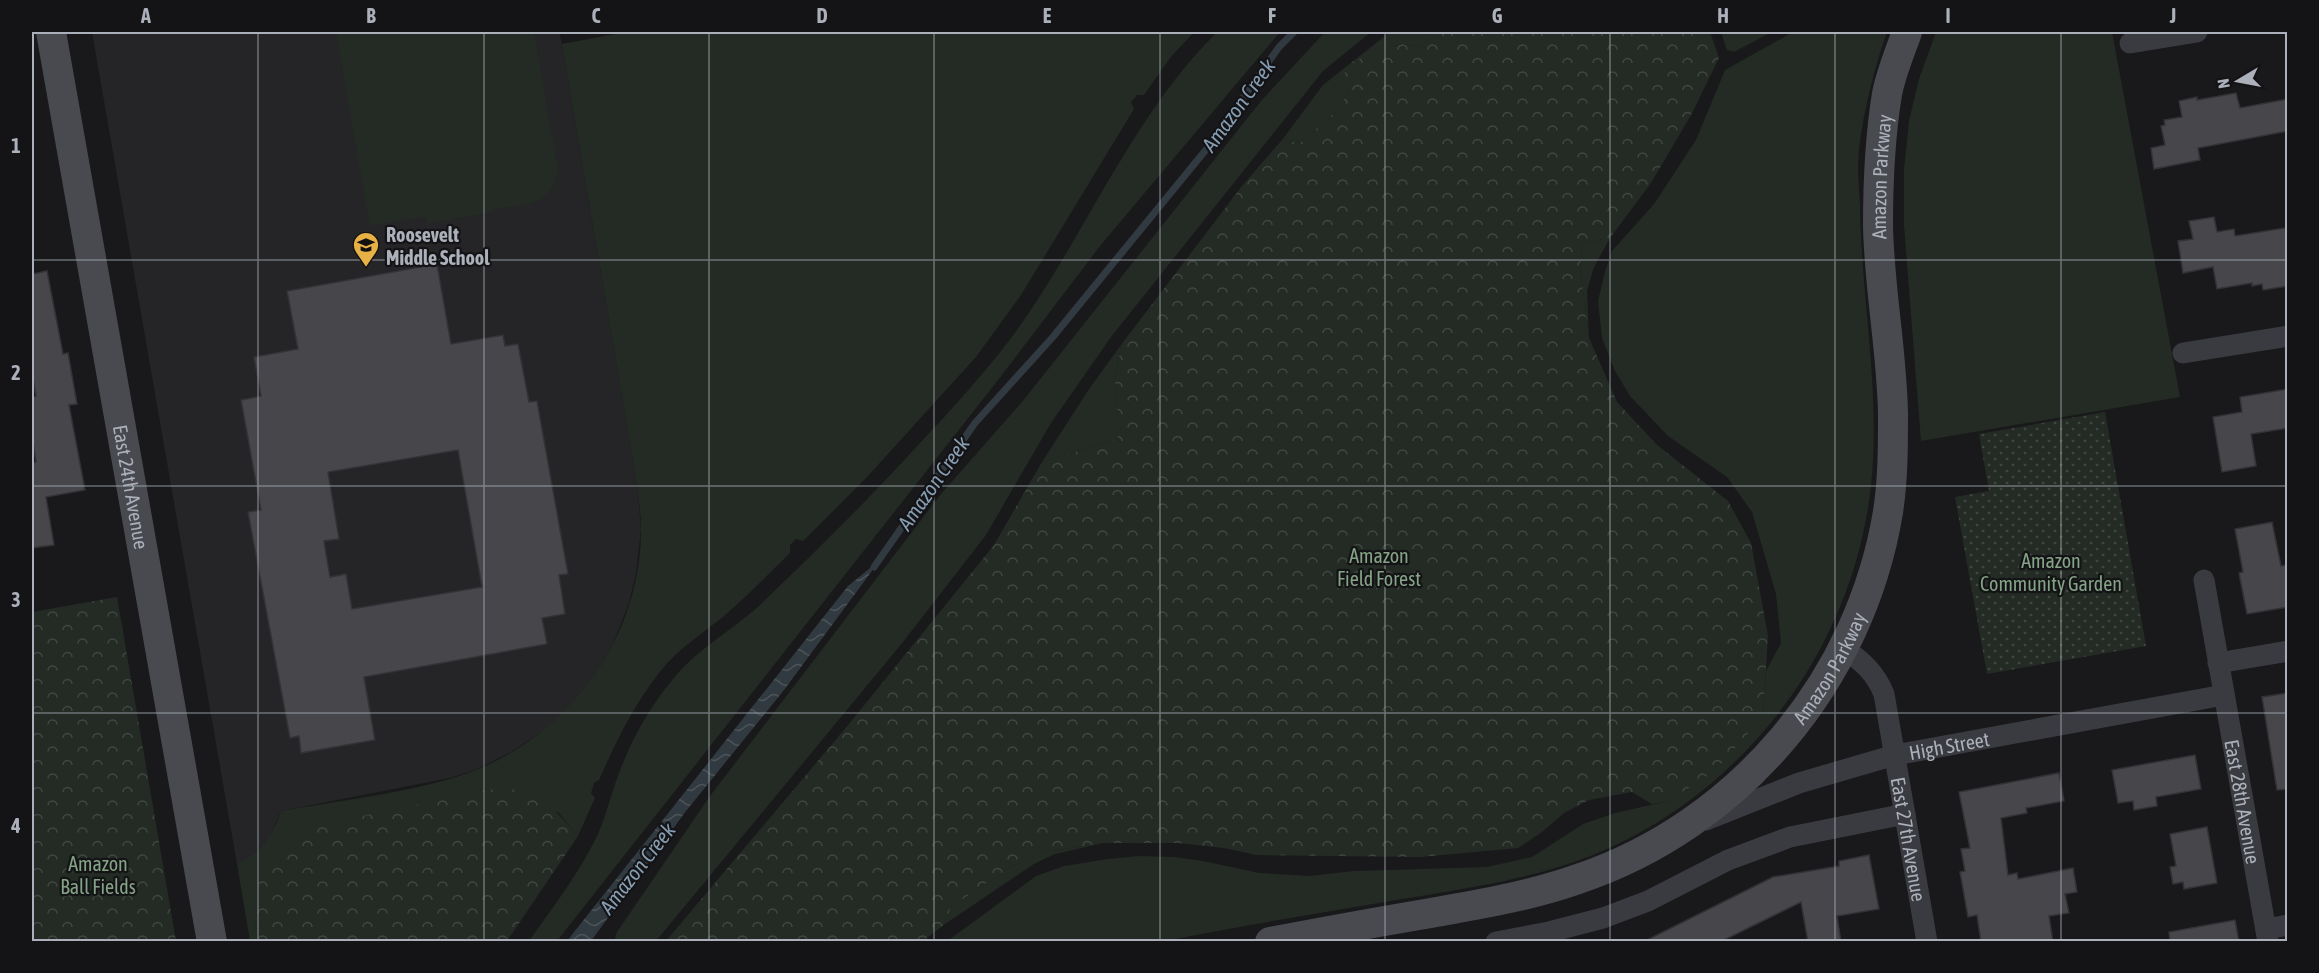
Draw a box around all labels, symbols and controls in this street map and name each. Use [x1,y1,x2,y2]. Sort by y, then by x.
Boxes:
text: A [140,4,151,27]
text: B [366,4,376,27]
text: C [592,4,601,27]
text: D [816,4,828,27]
text: E [1043,4,1052,27]
text: F [1268,4,1276,27]
text: G [1492,4,1503,27]
text: H [1717,4,1729,27]
text: I [1945,4,1951,27]
text: J [2169,4,2176,27]
north arrow [2208,51,2268,111]
water label: Amazon Creek [1196,54,1280,157]
text: N [2214,77,2233,90]
street label: Amazon Parkway [1866,113,1895,240]
text: 1 [11,134,21,157]
place label: Roosevelt Middle School [386,223,490,269]
school or university icon: Roosevelt Middle School [351,230,381,268]
text: 2 [11,361,21,384]
street label: East 24th Avenue [109,423,154,551]
water label: Amazon Creek [892,431,974,535]
park label: Amazon Field Forest [1337,544,1421,590]
park label: Amazon Community Garden [1980,549,2122,595]
text: 3 [11,588,21,611]
street label: Amazon Parkway [1788,609,1870,728]
street label: High Street [1907,727,1991,764]
street label: East 28th Avenue [2221,738,2265,866]
street label: East 27th Avenue [1887,775,1931,903]
text: 4 [10,814,21,837]
water label: Amazon Creek [594,817,680,919]
park label: Amazon Ball Fields [60,852,136,898]

